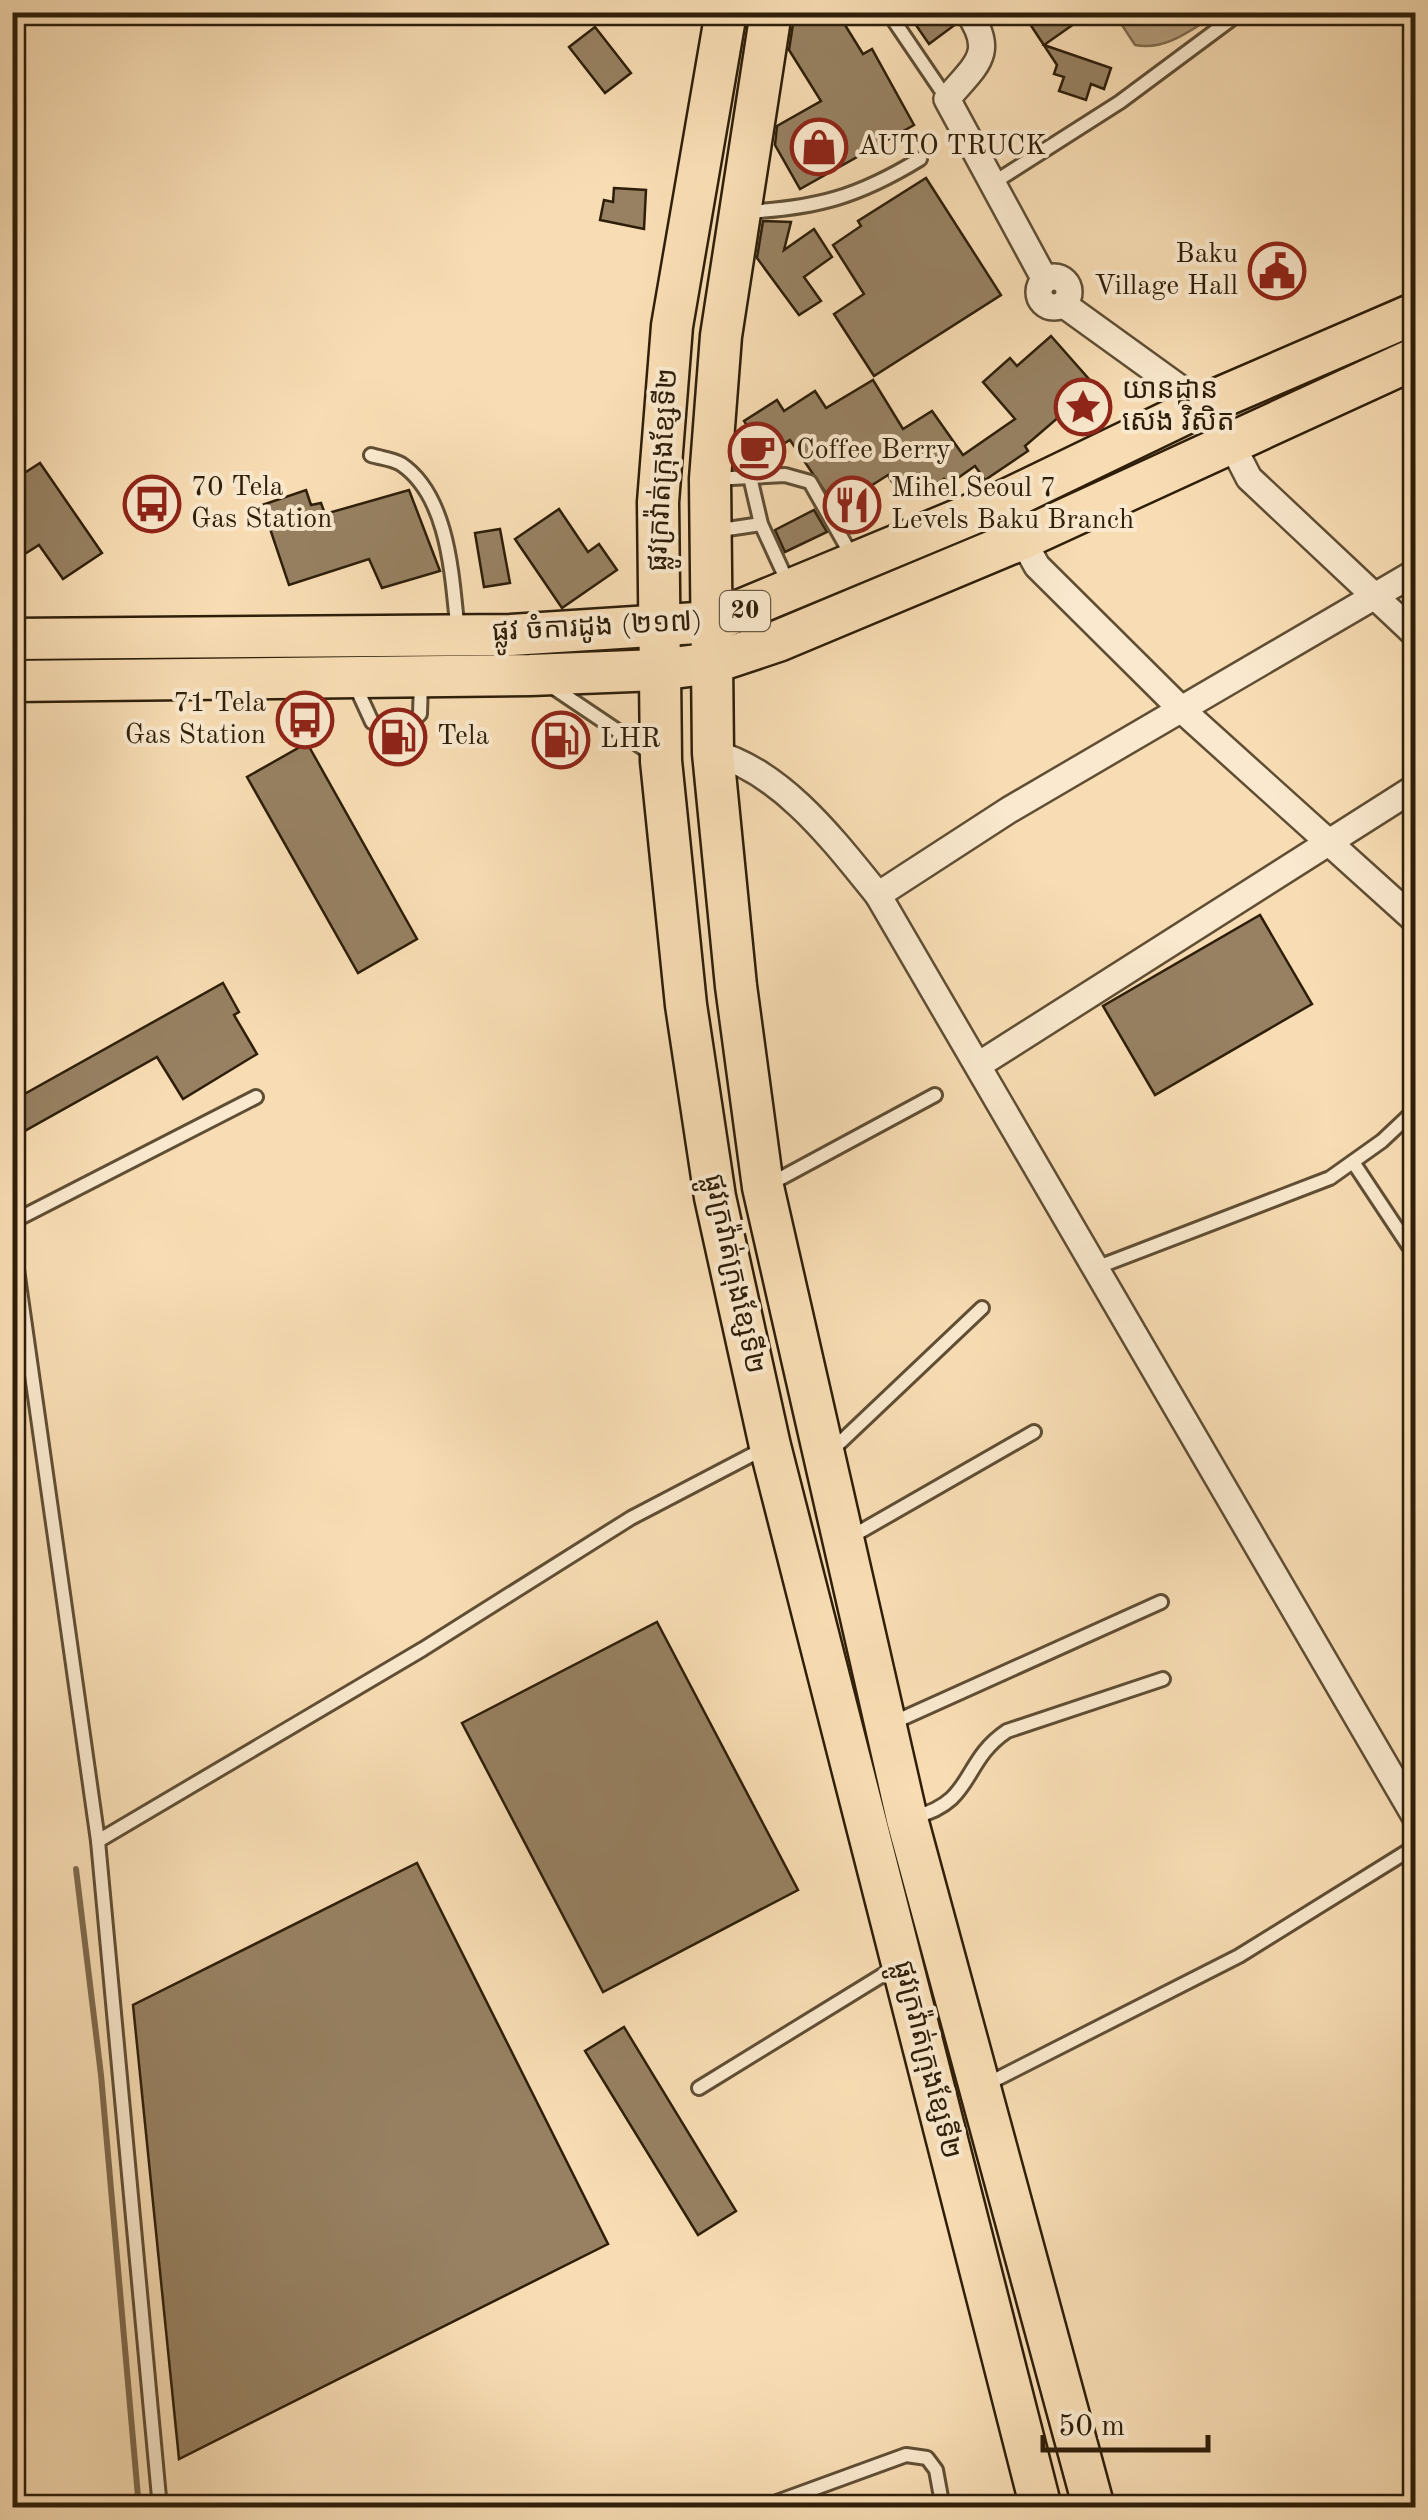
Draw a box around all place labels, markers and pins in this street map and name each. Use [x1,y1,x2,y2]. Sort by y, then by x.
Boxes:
shop icon: AUTO TRUCK [789,117,849,177]
place label: AUTO TRUCK [858,133,1046,161]
place label: Baku Village Hall [1094,241,1238,301]
public building icon: Baku Village Hall [1247,241,1307,301]
place icon: យានដ្ឋាន សេង វិសិត [1053,377,1113,437]
place label: យានដ្ឋាន សេង វិសិត [1122,377,1235,437]
cafe icon: Coffee Berry [727,421,787,481]
place label: Coffee Berry [796,437,951,465]
bus stop icon: 70 Tela Gas Station [122,474,182,534]
place label: 70 Tela Gas Station [191,474,332,534]
restaurant icon: Mihel Seoul 7 Levels Baku Branch [822,475,882,535]
place label: Mihel Seoul 7 Levels Baku Branch [891,475,1134,535]
place label: 71 Tela Gas Station [125,690,266,750]
bus stop icon: 71 Tela Gas Station [275,690,335,750]
fuel station icon: Tela [368,707,428,767]
fuel station icon: LHR [531,710,591,770]
place label: Tela [437,723,490,751]
place label: LHR [600,726,661,754]

